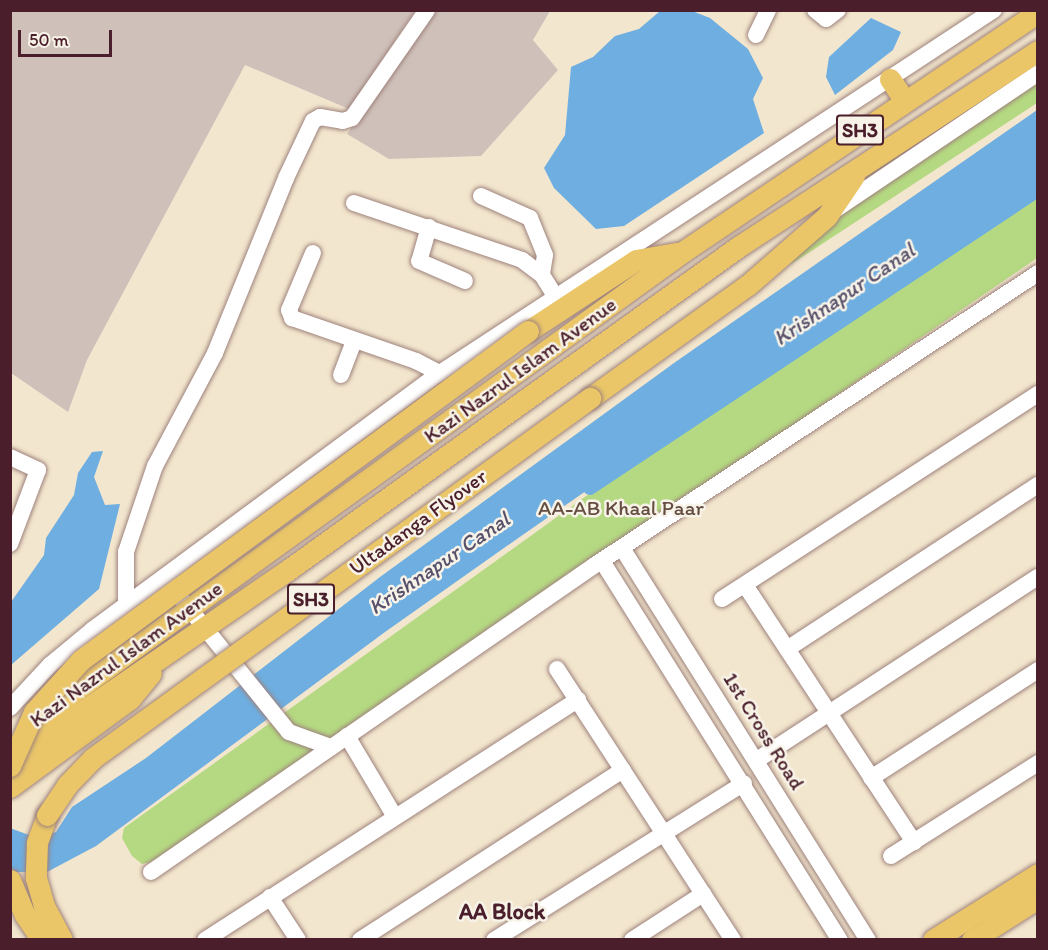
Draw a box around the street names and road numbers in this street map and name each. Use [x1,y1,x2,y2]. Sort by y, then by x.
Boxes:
road number: SH3 [836,113,884,147]
street label: Kazi Nazrul Islam Avenue [419,292,621,448]
street label: Ultadanga Flyover [344,464,492,580]
street label: Kazi Nazrul Islam Avenue [25,576,227,732]
road number: SH3 [287,582,335,616]
street label: 1st Cross Road [718,668,810,794]

